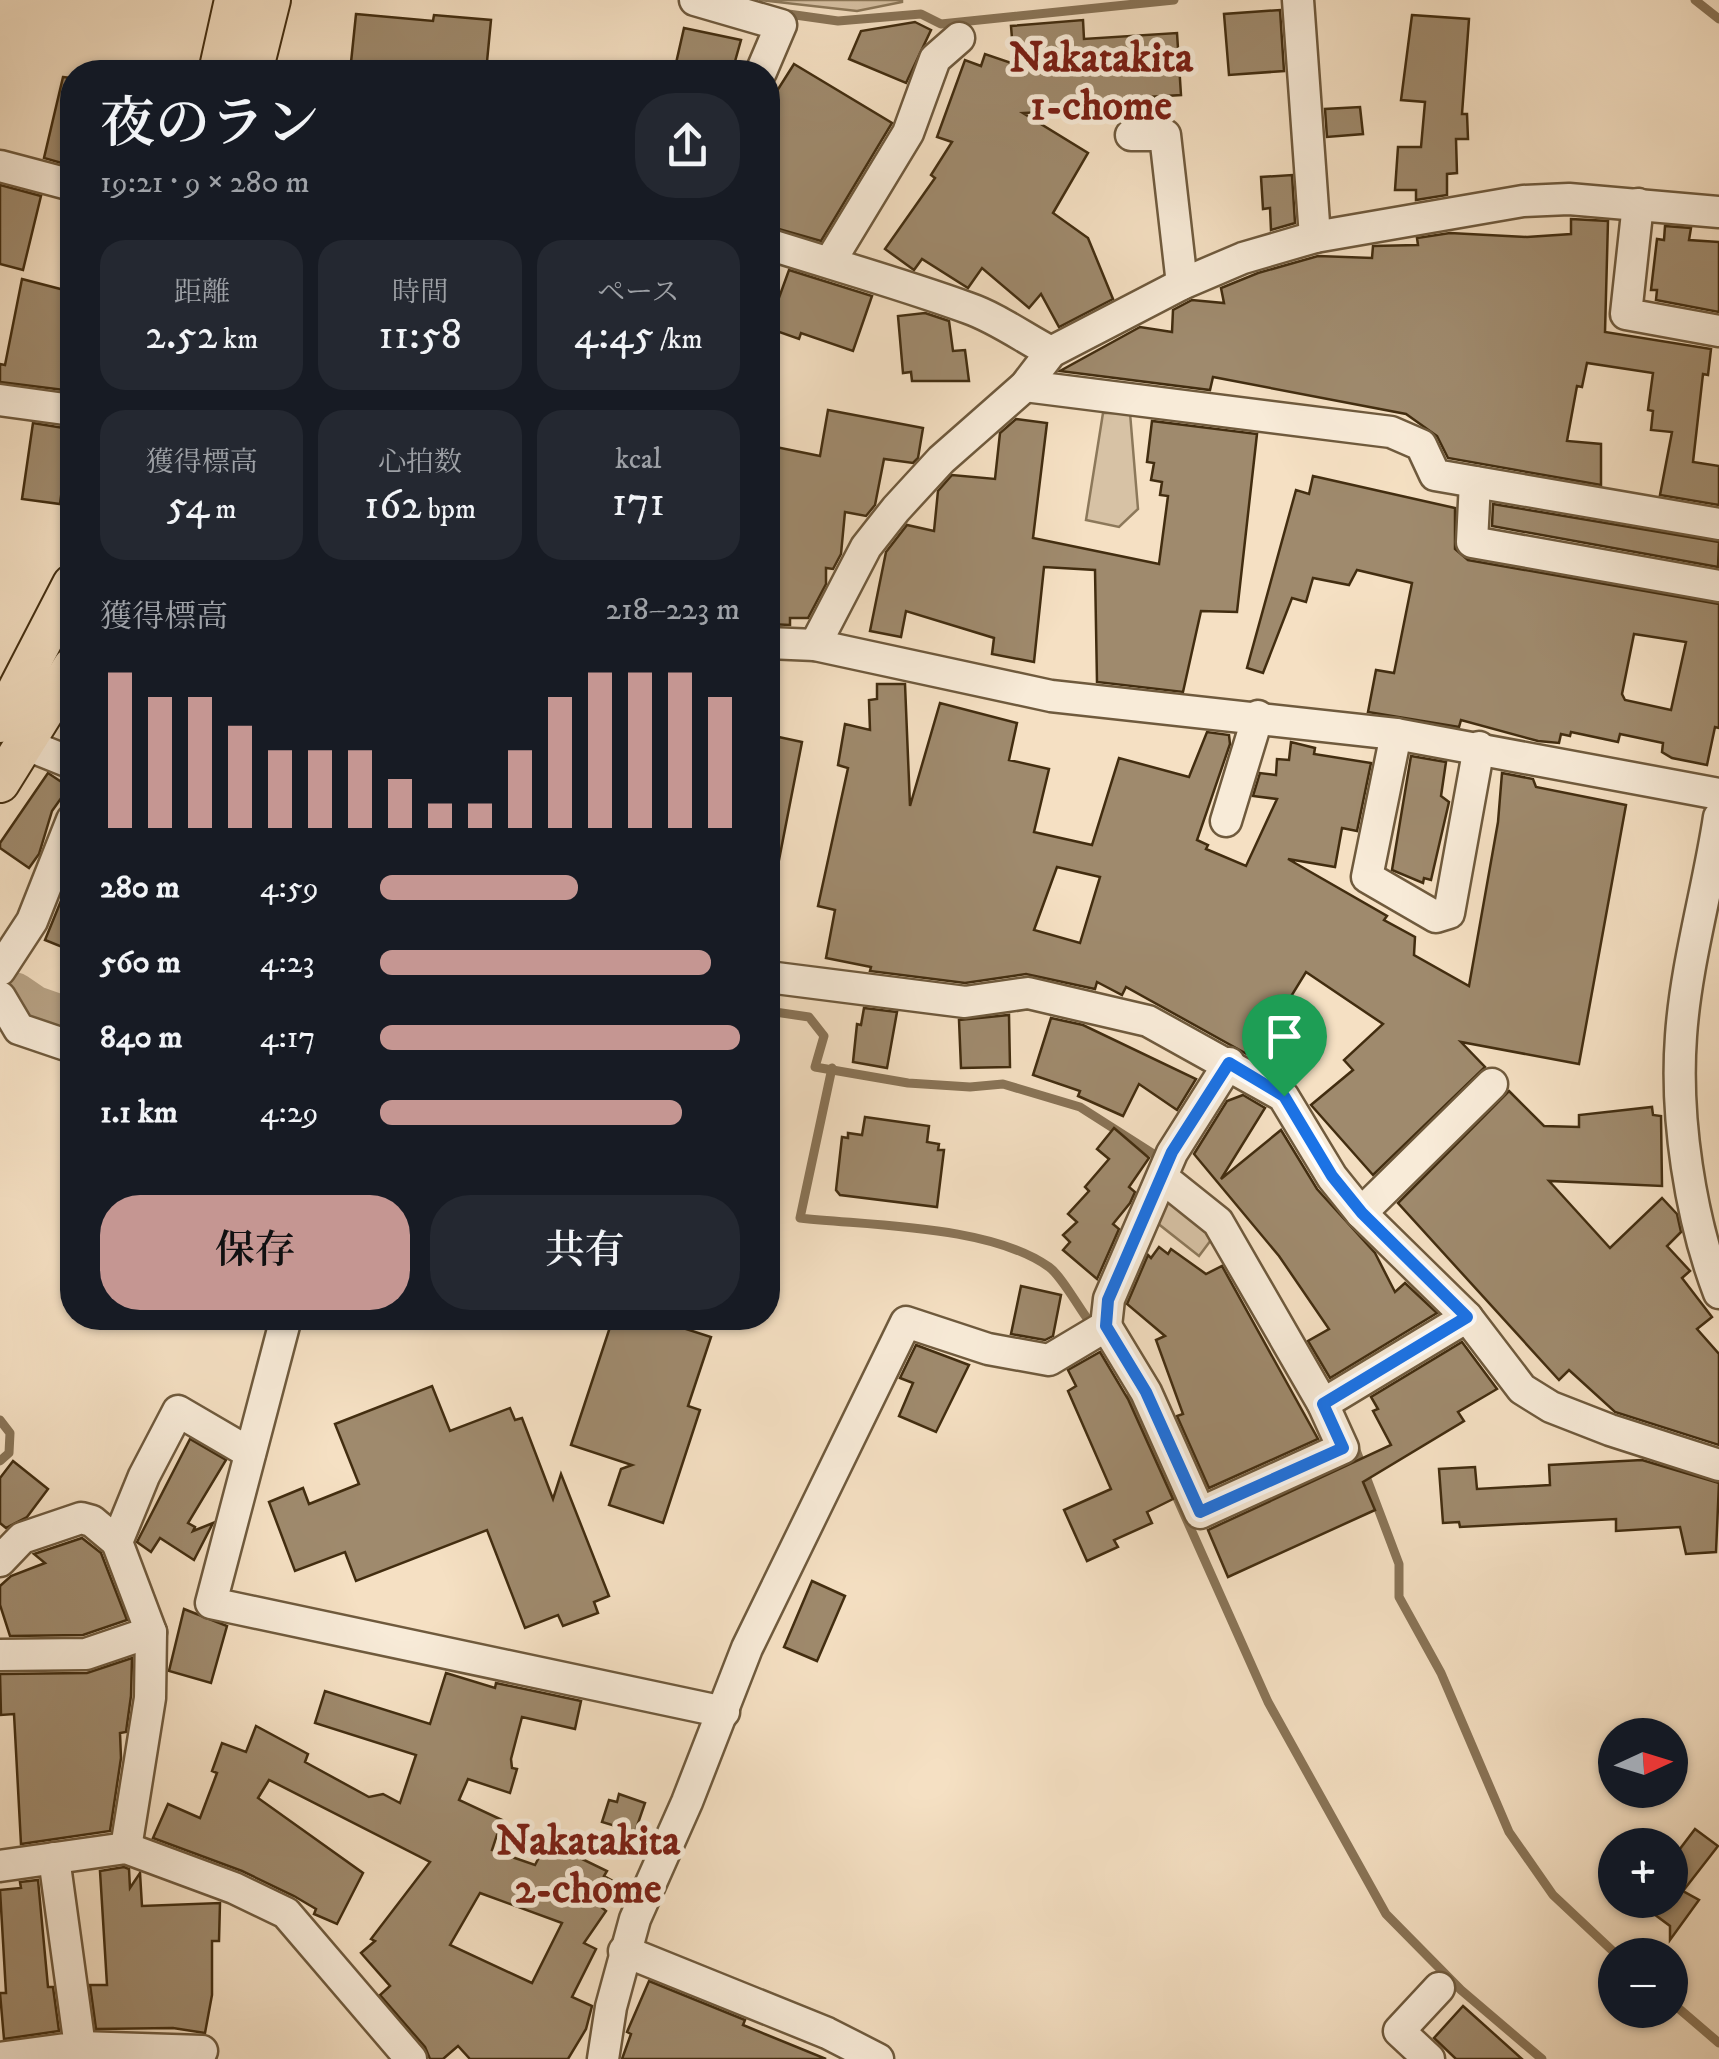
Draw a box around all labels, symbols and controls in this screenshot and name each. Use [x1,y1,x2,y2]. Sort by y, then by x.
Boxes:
district label: Nakatakita 1-chome [1009,33,1194,133]
text: 夜のラン [100,91,320,160]
button: share [635,93,740,198]
text: 19:21 · 9 × 280 m [100,163,310,203]
text: 距離 [174,275,230,310]
text: 時間 [392,275,448,310]
text: ペース [597,275,680,310]
text: 2.52 [145,310,217,362]
text: 11:58 [378,310,462,362]
text: 4:45 [574,310,654,362]
text: km [217,322,258,357]
text: /km [654,322,703,357]
text: kcal [615,442,661,477]
text: 獲得標高 [146,445,258,480]
text: 心拍数 [378,445,462,480]
text: 171 [612,477,665,529]
text: 54 [167,480,210,532]
text: 162 [364,480,422,532]
text: m [210,492,237,527]
text: bpm [422,492,476,527]
text: 218–223 m [605,590,740,630]
text: 獲得標高 [100,598,228,638]
text: 280 m [100,868,180,908]
text: 4:59 [260,868,319,908]
text: 560 m [100,943,181,983]
text: 4:23 [260,943,314,983]
pin [1242,994,1327,1097]
icon: arrive [1257,1009,1312,1064]
text: 840 m [100,1018,183,1058]
text: 4:17 [260,1018,315,1058]
text: 1.1 km [100,1093,178,1133]
text: 4:29 [260,1093,318,1133]
button: 保存 [100,1195,410,1310]
button: 共有 [430,1195,740,1310]
north arrow [1598,1718,1688,1808]
map controls [1598,1718,1688,2028]
district label: Nakatakita 2-chome [496,1816,681,1916]
button: + [1598,1828,1688,1918]
button: − [1598,1938,1688,2028]

